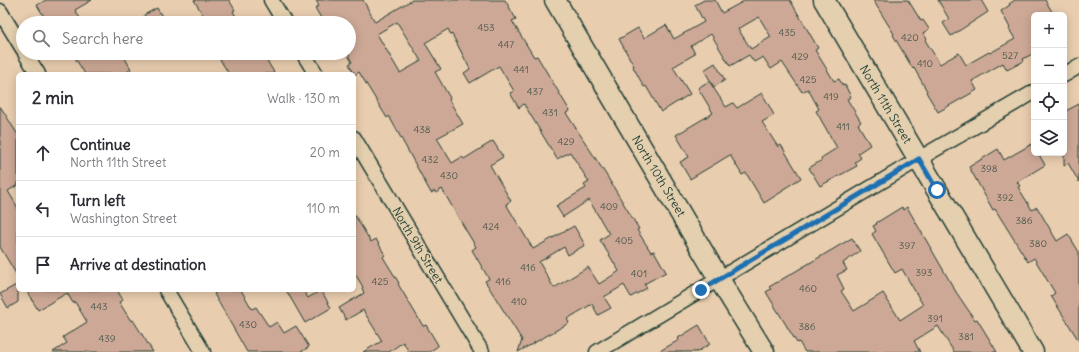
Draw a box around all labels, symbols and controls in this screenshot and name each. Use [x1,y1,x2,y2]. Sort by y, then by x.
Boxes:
map controls [1031,12,1067,156]
button: + [1031,12,1067,48]
search box [16,16,356,60]
house number: 453 [477,21,495,34]
house number: 435 [778,26,796,39]
icon: search [30,27,52,49]
text: Search here [62,29,143,48]
house number: 420 [901,31,919,44]
house number: 447 [498,38,514,51]
button: − [1031,48,1067,84]
house number: 527 [1002,49,1018,62]
house number: 429 [791,50,809,63]
house number: 410 [917,57,933,70]
street label: North 11th Street [857,62,915,146]
house number: 441 [513,63,529,76]
house number: 425 [799,73,817,86]
button: locate [1031,84,1067,120]
house number: 437 [527,85,543,98]
text: 2 min [32,87,74,109]
text: Walk · 130 m [267,90,340,107]
house number: 419 [823,90,839,103]
house number: 431 [542,106,558,119]
house number: 411 [836,120,850,133]
button: layers [1031,120,1067,156]
house number: 438 [413,123,431,136]
street label: North 10th Street [629,133,689,219]
text: Continue [70,135,131,154]
house number: 429 [557,135,575,148]
icon: ahead [32,142,54,164]
text: 20 m [310,144,340,161]
house number: 432 [422,153,439,166]
text: North 11th Street [70,154,166,171]
house number: 398 [980,162,998,175]
house number: 430 [440,169,458,182]
route start [928,181,946,199]
text: Turn left [70,191,125,210]
house number: 392 [997,191,1014,204]
icon: left [32,198,54,220]
text: 110 m [307,200,340,217]
house number: 409 [600,200,618,213]
street label: North 9th Street [389,204,447,286]
text: Washington Street [70,210,177,227]
house number: 386 [1015,214,1033,227]
house number: 424 [483,220,500,233]
house number: 405 [615,234,633,247]
house number: 380 [1029,237,1047,250]
house number: 397 [899,239,915,252]
icon: arrive [32,254,54,276]
text: Arrive at destination [70,255,206,274]
house number: 416 [520,261,536,274]
house number: 393 [915,266,933,279]
house number: 401 [631,267,647,280]
house number: 425 [371,275,389,288]
house number: 416 [495,275,511,288]
route end [692,281,710,299]
house number: 460 [799,282,817,295]
house number: 410 [511,295,527,308]
house number: 443 [90,300,108,313]
house number: 391 [927,312,943,325]
house number: 430 [239,318,257,331]
house number: 386 [798,320,816,333]
house number: 381 [958,330,974,343]
house number: 439 [98,332,116,345]

